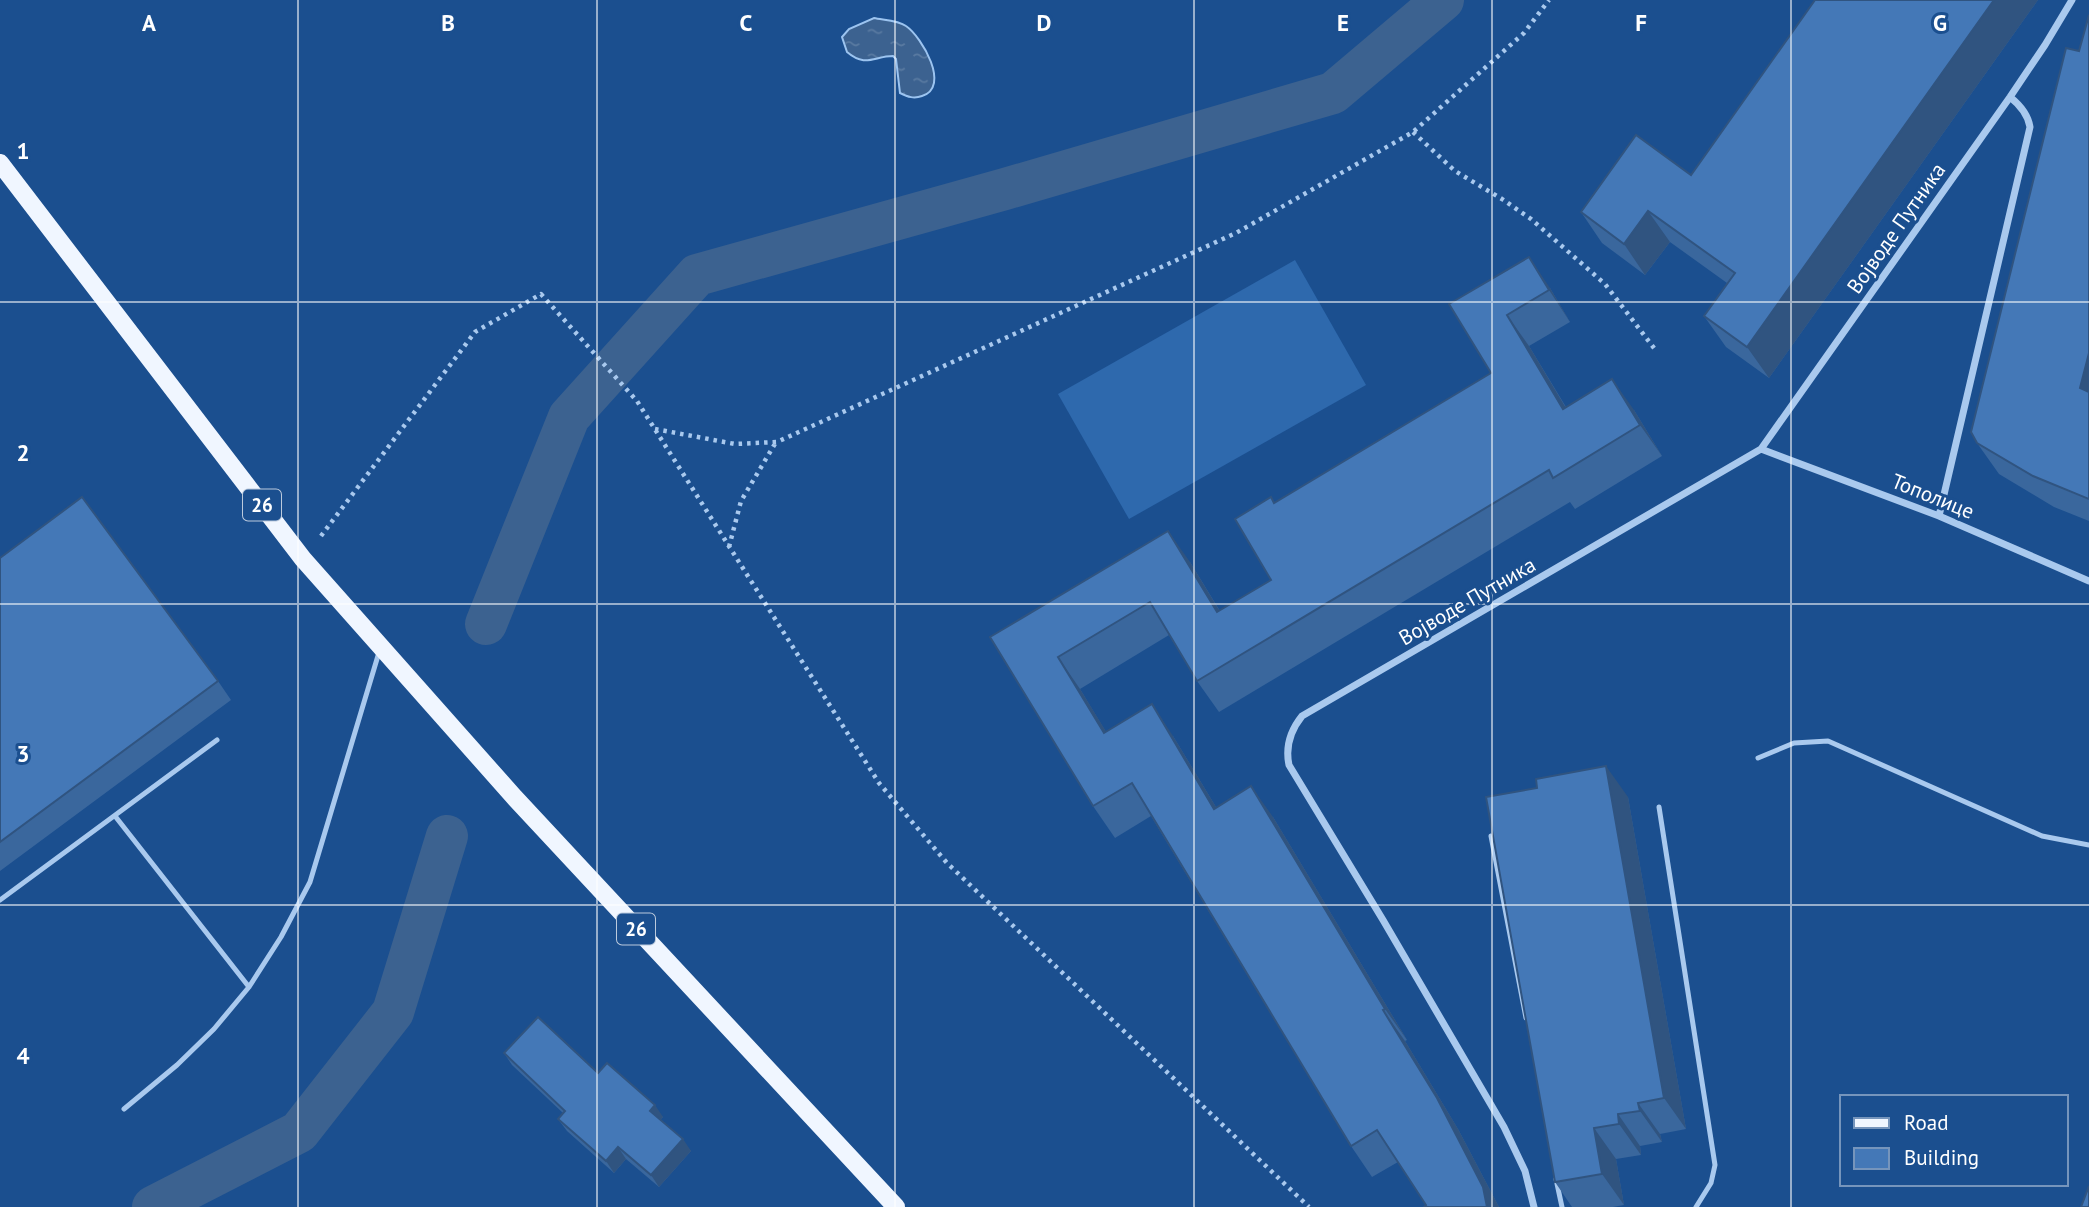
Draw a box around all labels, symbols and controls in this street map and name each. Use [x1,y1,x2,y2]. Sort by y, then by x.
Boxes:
text: A [142,8,156,37]
text: B [441,8,455,37]
text: C [740,8,753,37]
text: D [1037,8,1051,37]
text: E [1337,8,1349,37]
text: F [1635,8,1647,37]
text: G [1933,8,1947,37]
text: 1 [16,136,30,165]
street label: Војводе Путника [1841,157,1951,299]
text: 2 [16,438,30,467]
street label: Тополице [1888,467,1978,525]
road number: 26 [243,490,281,520]
street label: Војводе Путника [1394,551,1540,651]
text: 3 [16,739,30,768]
road number: 26 [617,914,655,945]
text: 4 [16,1041,30,1070]
legend [1840,1095,2068,1186]
text: Road [1904,1109,1948,1136]
text: Building [1904,1144,1979,1171]

